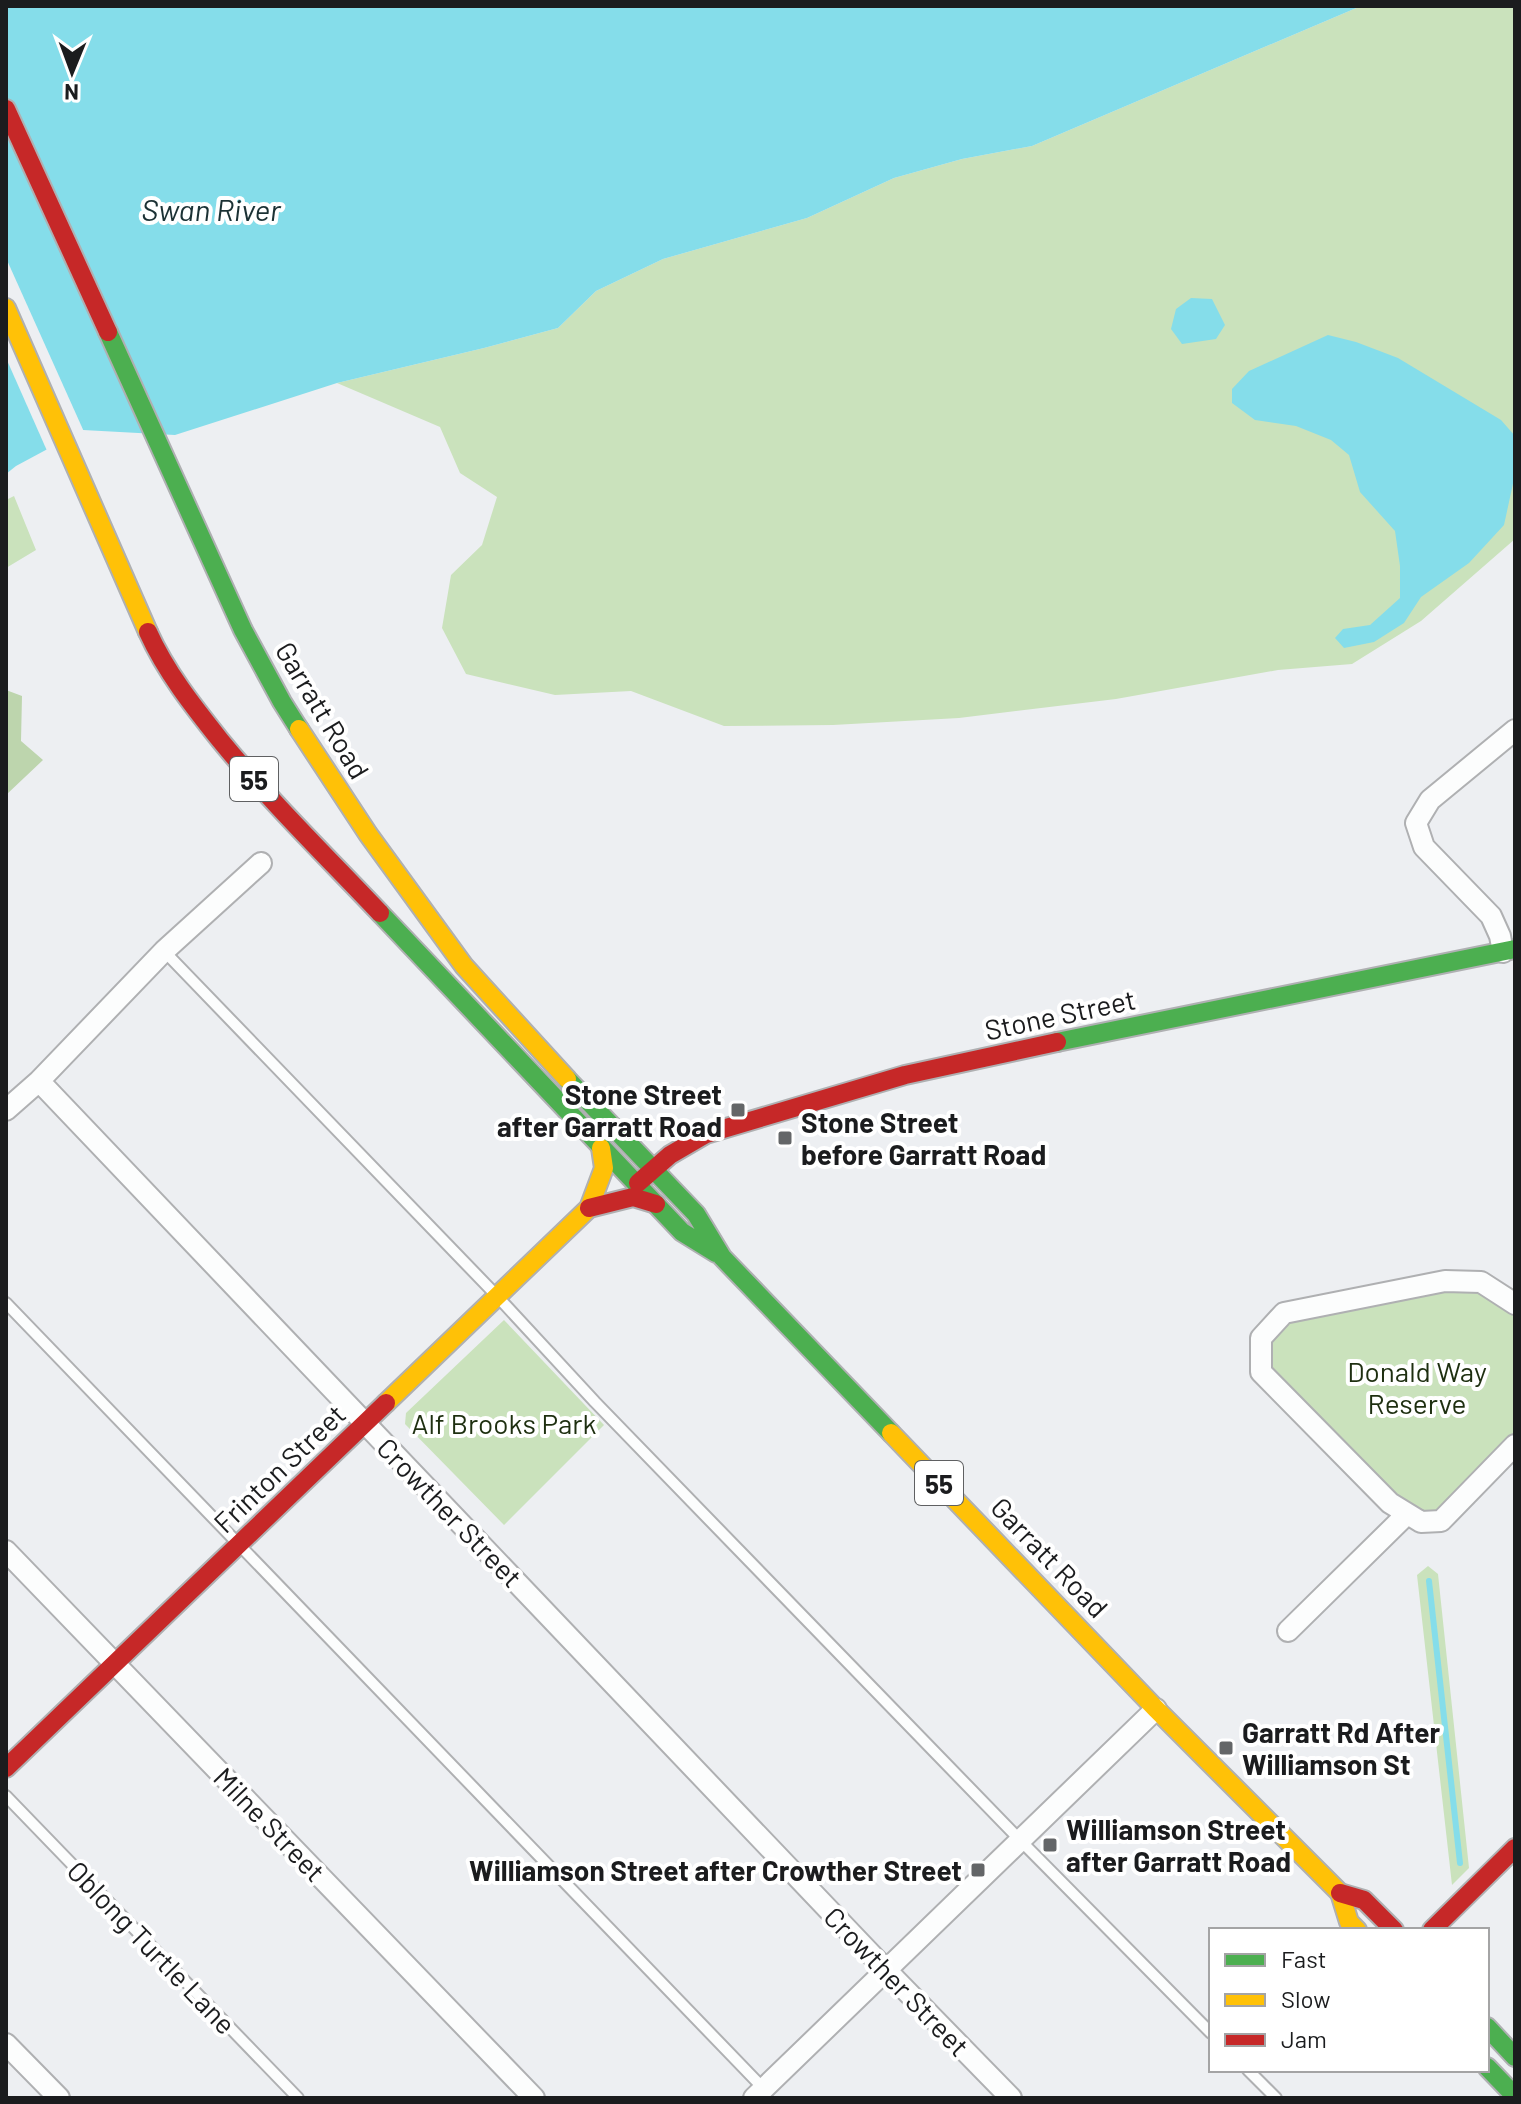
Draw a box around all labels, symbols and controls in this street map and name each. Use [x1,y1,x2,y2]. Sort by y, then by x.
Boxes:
north arrow [32,32,112,112]
text: N [64,80,79,106]
water label: Swan River [141,191,282,227]
street label: Garratt Road [269,635,377,785]
road number: 55 [230,757,278,801]
street label: Stone Street [982,981,1138,1047]
place label: Stone Street after Garratt Road [497,1077,722,1143]
marker: Stone Street after Garratt Road [729,1101,747,1119]
place label: Stone Street before Garratt Road [801,1105,1046,1171]
marker: Stone Street before Garratt Road [776,1129,794,1147]
park label: Donald Way Reserve [1347,1354,1487,1420]
street label: Frinton Street [206,1397,352,1539]
park label: Alf Brooks Park [411,1406,597,1440]
street label: Crowther Street [370,1430,530,1594]
road number: 55 [915,1461,963,1505]
street label: Garratt Road [984,1490,1116,1624]
place label: Garratt Rd After Williamson St [1242,1715,1440,1781]
marker: Garratt Rd After Williamson St [1217,1739,1235,1757]
street label: Milne Street [207,1760,333,1888]
place label: Williamson Street after Garratt Road [1066,1812,1291,1878]
marker: Williamson Street after Garratt Road [1041,1836,1059,1854]
street label: Oblong Turtle Lane [61,1853,243,2041]
place label: Williamson Street after Crowther Street [469,1853,962,1887]
marker: Williamson Street after Crowther Street [969,1861,987,1879]
street label: Crowther Street [817,1899,977,2063]
legend [1209,1928,1489,2072]
text: Fast [1281,1944,1326,1973]
text: Slow [1281,1984,1330,2013]
text: Jam [1281,2024,1327,2053]

